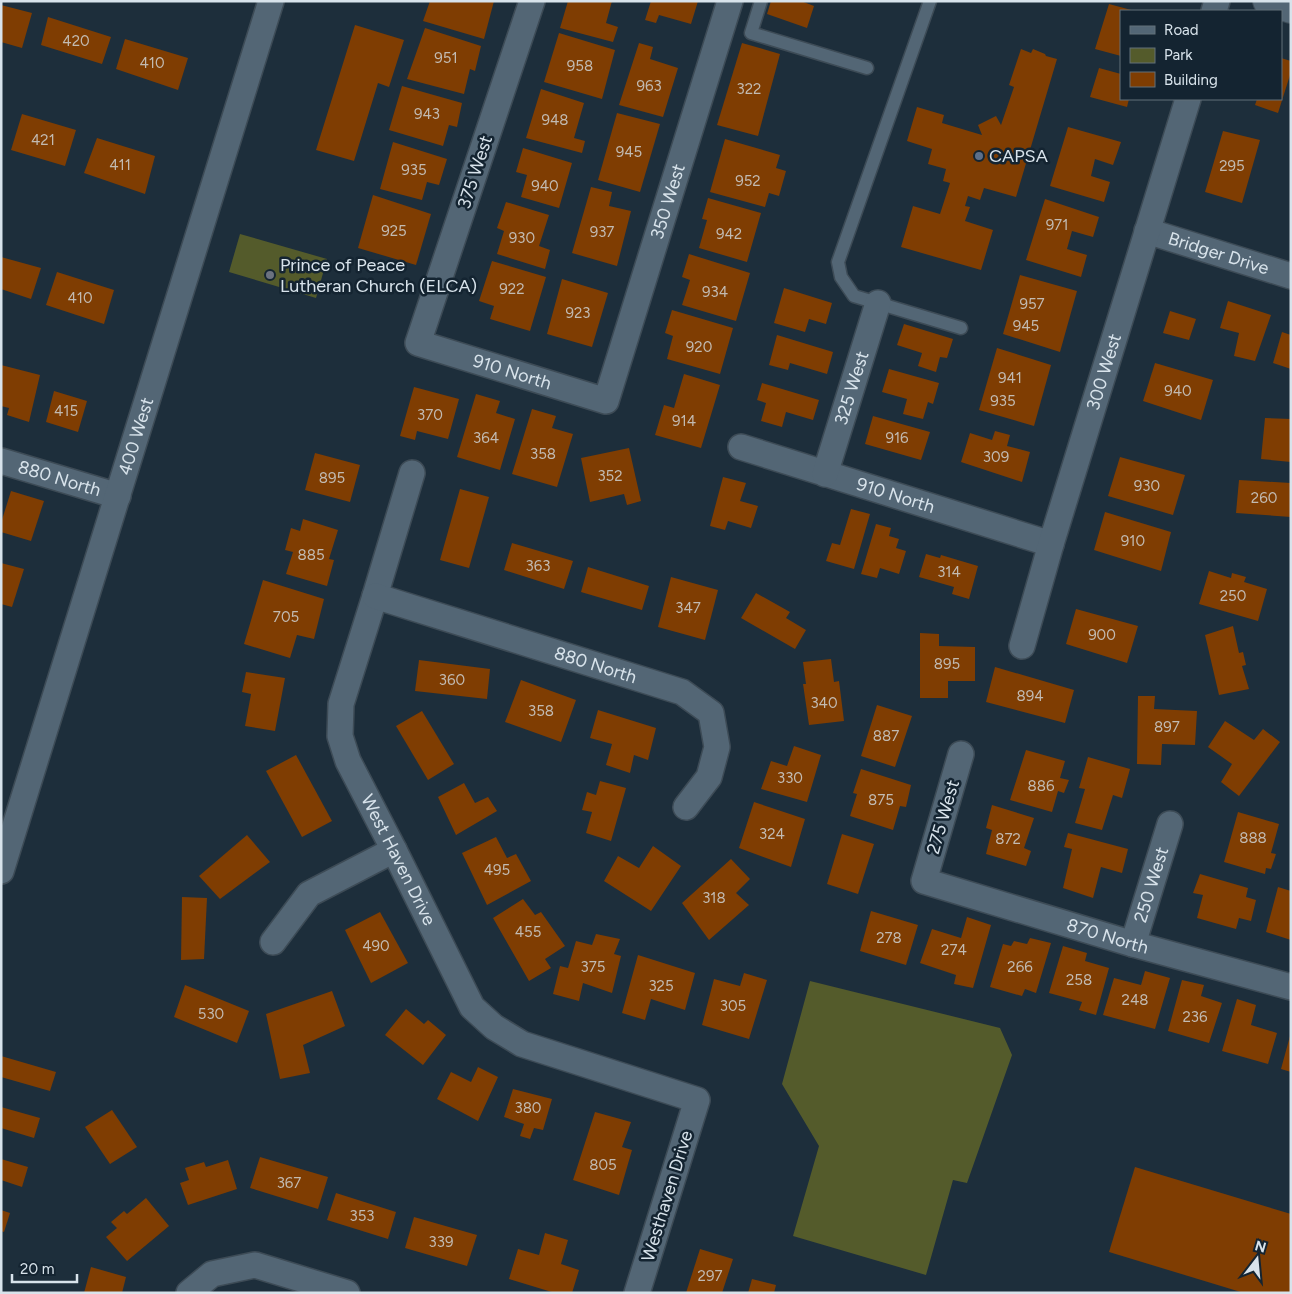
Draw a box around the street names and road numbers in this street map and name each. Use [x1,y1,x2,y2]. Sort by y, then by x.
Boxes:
street label: 375 West [453,132,497,211]
street label: 350 West [646,161,690,242]
street label: Bridger Drive [1165,227,1272,279]
street label: 300 West [1082,331,1126,413]
street label: 325 West [830,348,873,428]
street label: 910 North [470,350,554,394]
street label: 400 West [113,395,158,478]
street label: 880 North [15,456,104,501]
street label: 910 North [854,473,938,518]
street label: 880 North [551,642,640,688]
street label: 275 West [922,777,964,857]
street label: West Haven Drive [356,791,441,929]
street label: 250 West [1129,844,1173,925]
street label: 870 North [1064,914,1151,959]
street label: Westhaven Drive [637,1128,697,1264]

